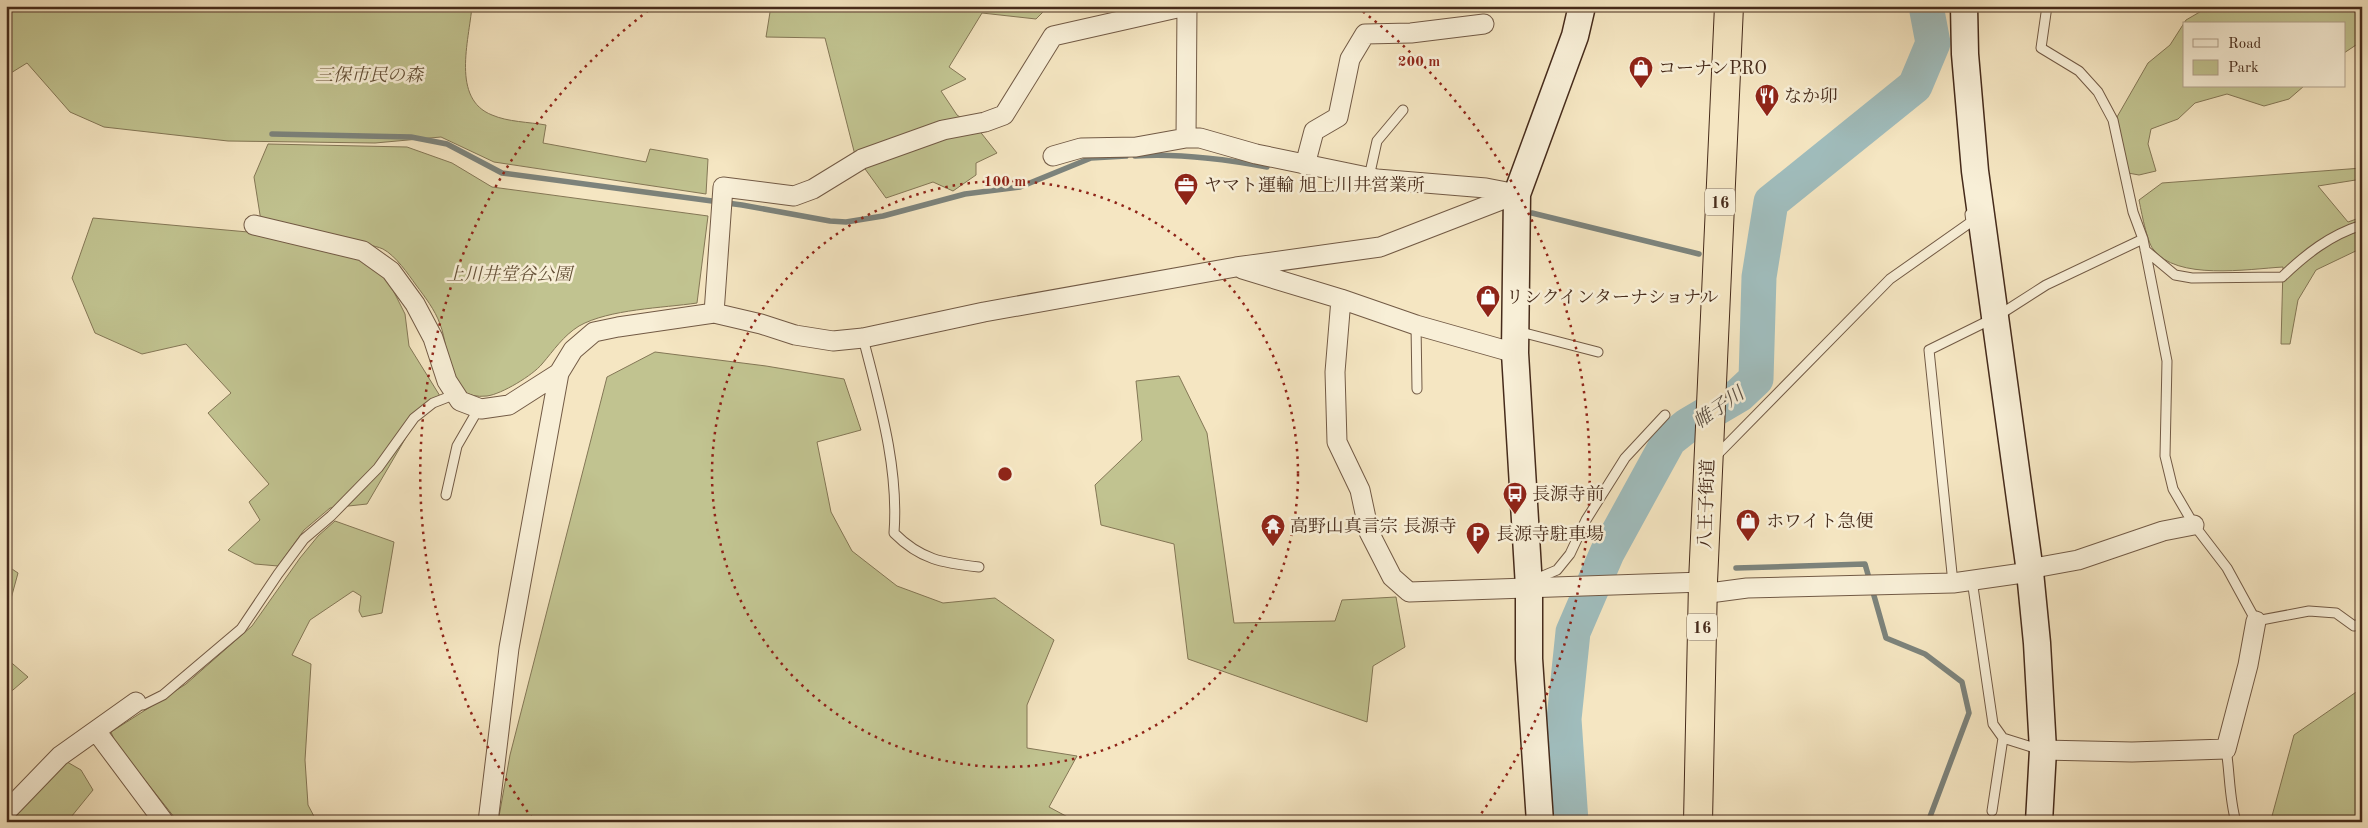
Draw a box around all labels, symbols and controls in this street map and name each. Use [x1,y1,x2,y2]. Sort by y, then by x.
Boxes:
legend [2183,22,2346,88]
text: Road [2228,37,2262,52]
text: 200 m [1398,55,1440,70]
shop icon: コーナンPRO [1628,55,1654,89]
place label: コーナンPRO [1658,60,1767,78]
text: Park [2228,61,2259,76]
park label: 三保市民の森 [315,65,425,85]
restaurant icon: なか卯 [1754,83,1780,117]
place label: なか卯 [1784,86,1838,106]
office icon: ヤマト運輸 旭上川井営業所 [1173,172,1199,206]
text: 100 m [984,175,1026,190]
place label: ヤマト運輸 旭上川井営業所 [1204,175,1425,195]
road number: 16 [1705,188,1735,216]
park label: 上川井堂谷公園 [446,264,575,284]
shop icon: リンクインターナショナル [1475,284,1501,318]
place label: リンクインターナショナル [1506,289,1718,307]
water label: 帷子川 [1689,382,1750,433]
street label: 八王子街道 [1694,459,1718,549]
centre of rings [996,465,1014,483]
bus stop icon: 長源寺前 [1502,481,1528,515]
place label: 長源寺前 [1532,484,1604,504]
shop icon: ホワイト急便 [1735,508,1761,542]
place label: ホワイト急便 [1766,511,1873,531]
temple icon: 高野山真言宗 長源寺 [1260,513,1286,547]
place label: 高野山真言宗 長源寺 [1290,516,1457,536]
parking icon: 長源寺駐車場 [1465,521,1491,555]
place label: 長源寺駐車場 [1496,524,1604,544]
road number: 16 [1687,614,1717,640]

